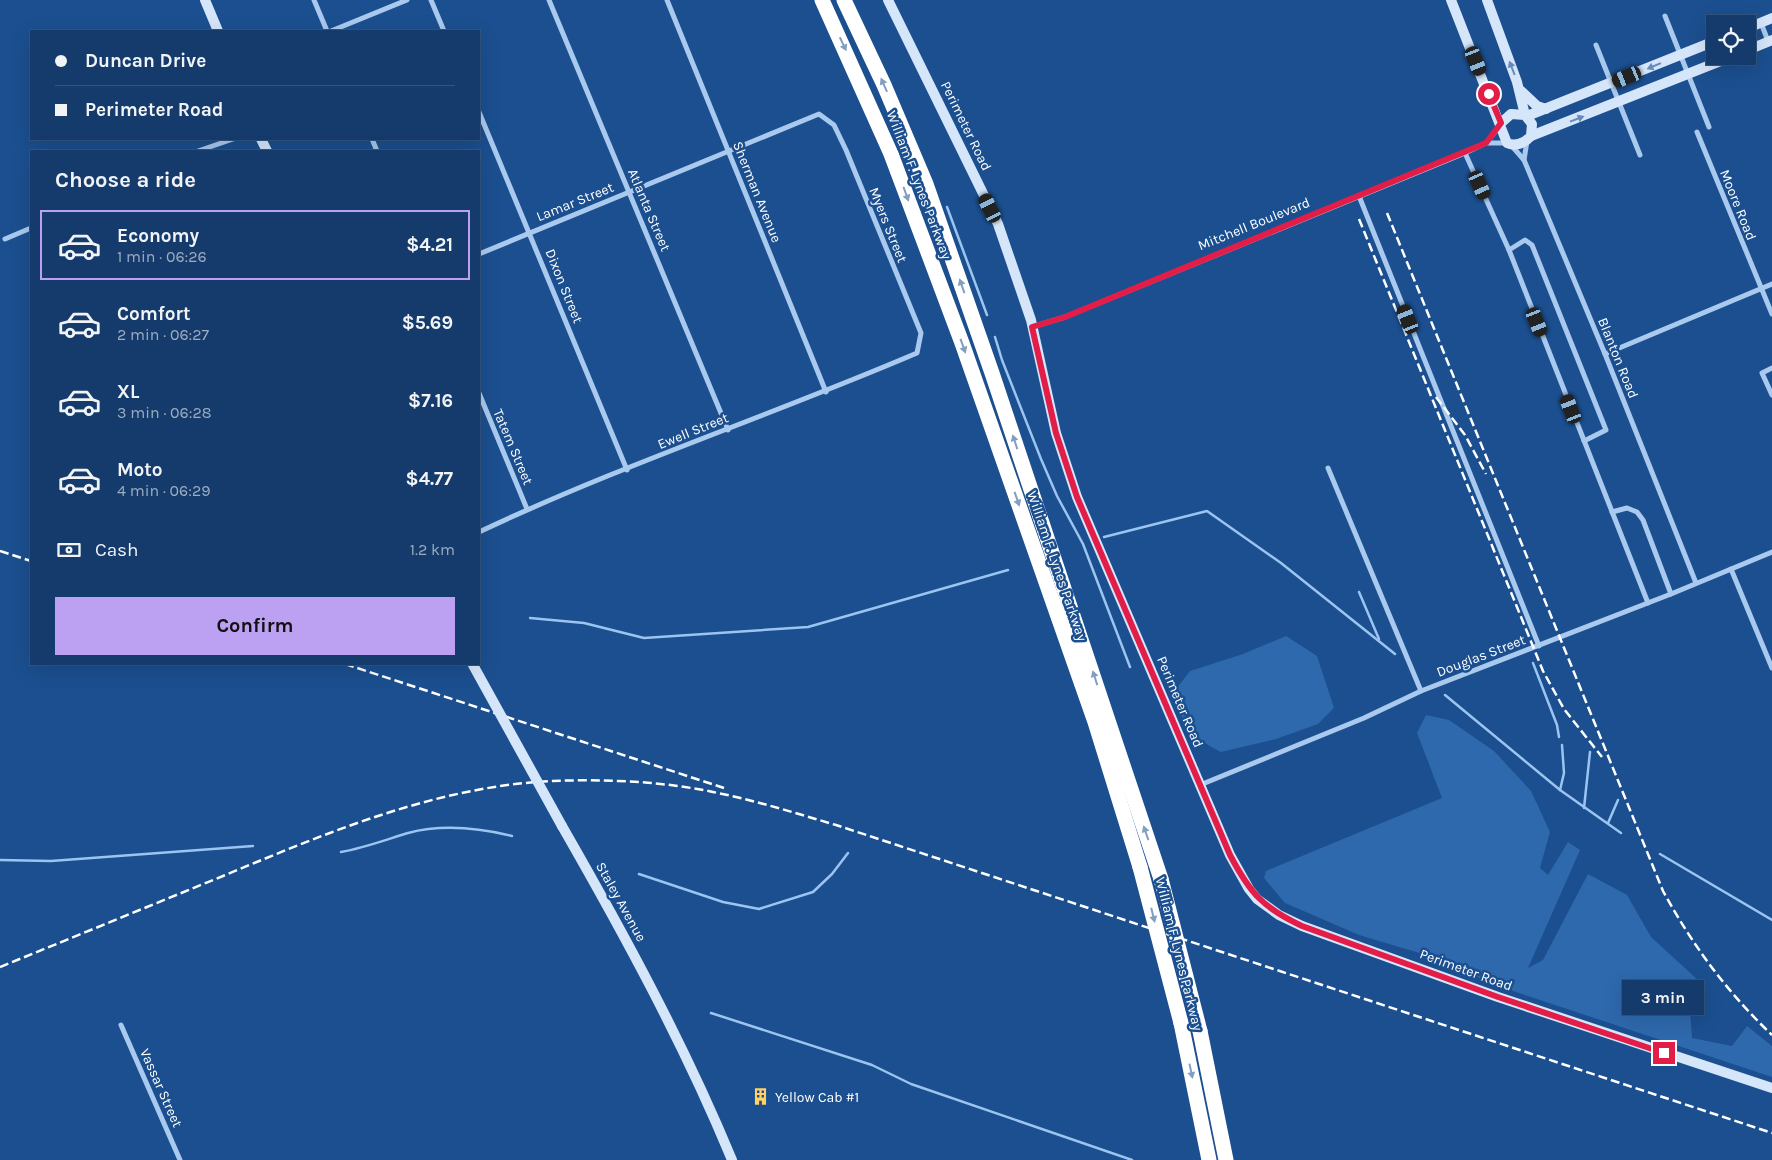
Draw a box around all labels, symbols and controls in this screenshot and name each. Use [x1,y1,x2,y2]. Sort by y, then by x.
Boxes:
map controls [1706,15,1756,65]
button: locate [1706,15,1756,65]
one-way arrow [839,37,847,51]
car [1463,44,1488,78]
text: Duncan Drive [85,50,206,72]
one-way arrow [1508,60,1516,75]
one-way arrow [1647,62,1661,70]
car [1610,64,1643,90]
one-way arrow [880,78,888,92]
street label: Perimeter Road [937,78,995,174]
route start [1478,83,1500,105]
text: Perimeter Road [85,99,223,121]
street label: William F. Lynes Parkway [883,108,955,262]
one-way arrow [1570,115,1585,123]
street label: Sherman Avenue [729,139,785,245]
street label: Atlanta Street [624,166,674,254]
text: Choose a ride [55,167,196,193]
street label: Moore Road [1716,167,1760,243]
car [1467,168,1492,202]
street label: Lamar Street [534,179,616,225]
street label: Myers Street [865,185,911,265]
one-way arrow [902,187,910,202]
car [976,191,1003,225]
street label: Mitchell Boulevard [1195,194,1313,254]
icon: car [57,223,102,268]
text: Economy [117,225,199,247]
text: $4.21 [406,234,453,256]
street label: Dixon Street [541,246,587,326]
text: 1 min · 06:26 [117,247,207,266]
one-way arrow [958,278,966,293]
icon: car [57,301,102,346]
car [1395,302,1420,336]
text: Comfort [117,303,191,325]
car [1524,305,1549,339]
text: $5.69 [402,312,453,334]
street label: Blanton Road [1594,315,1642,401]
text: 2 min · 06:27 [117,325,209,344]
one-way arrow [959,339,967,354]
icon: car [57,379,102,424]
text: XL [117,381,139,403]
text: $7.16 [408,390,453,412]
car [1558,392,1583,426]
text: 3 min · 06:28 [117,403,212,422]
street label: Tatem Street [489,406,537,488]
street label: Ewell Street [655,409,731,453]
one-way arrow [1011,434,1018,449]
icon: car [57,457,102,502]
text: Moto [117,459,163,481]
text: $4.77 [406,468,453,490]
text: 4 min · 06:29 [117,481,210,500]
street label: William F. Lynes Parkway [1023,489,1091,644]
one-way arrow [1014,492,1021,507]
icon: cash [55,536,83,564]
text: Cash [95,539,139,561]
text: 1.2 km [410,540,455,559]
button: Confirm [55,597,455,655]
street label: Douglas Street [1434,631,1528,681]
street label: Perimeter Road [1153,654,1207,750]
one-way arrow [1091,671,1098,686]
one-way arrow [1142,825,1149,840]
street label: Staley Avenue [592,859,650,945]
street label: William F. Lynes Parkway [1152,875,1206,1033]
one-way arrow [1149,907,1157,922]
street label: Perimeter Road [1417,945,1515,995]
callout: 3 min [1623,980,1705,1016]
text: 3 min [1641,988,1685,1007]
route end [1653,1042,1675,1064]
street label: Vassar Street [136,1046,186,1130]
one-way arrow [1187,1064,1195,1079]
building icon: Yellow Cab #1 [751,1087,771,1107]
place label: Yellow Cab #1 [775,1089,859,1106]

